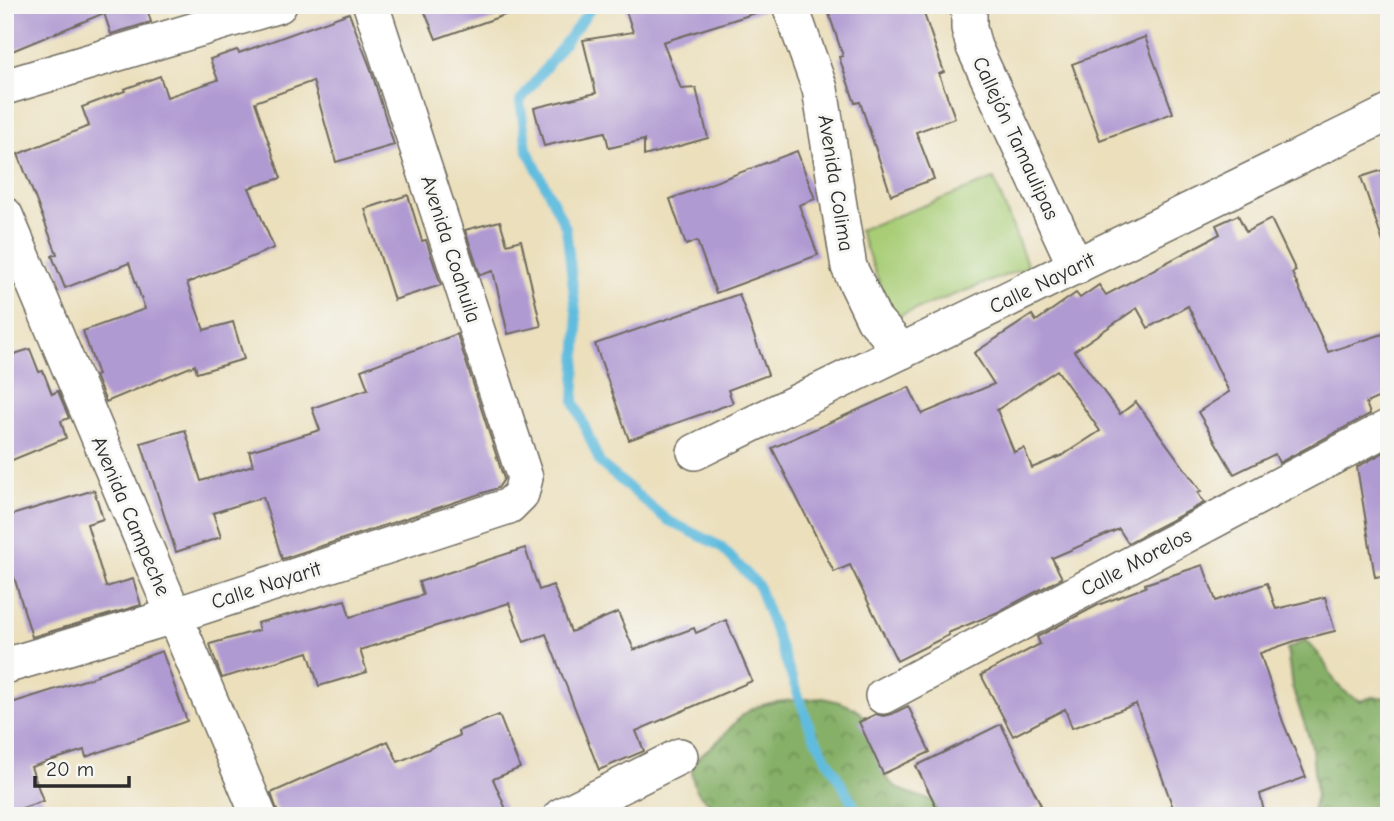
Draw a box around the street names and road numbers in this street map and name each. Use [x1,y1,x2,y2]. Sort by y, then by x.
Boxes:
street label: Callejón Tamaulipas [968,53,1064,223]
street label: Avenida Colima [813,113,859,253]
street label: Avenida Coahuila [416,172,486,326]
street label: Calle Nayarit [985,247,1099,319]
street label: Avenida Campeche [87,433,175,599]
street label: Calle Morelos [1077,523,1195,601]
street label: Calle Nayarit [208,556,325,614]

